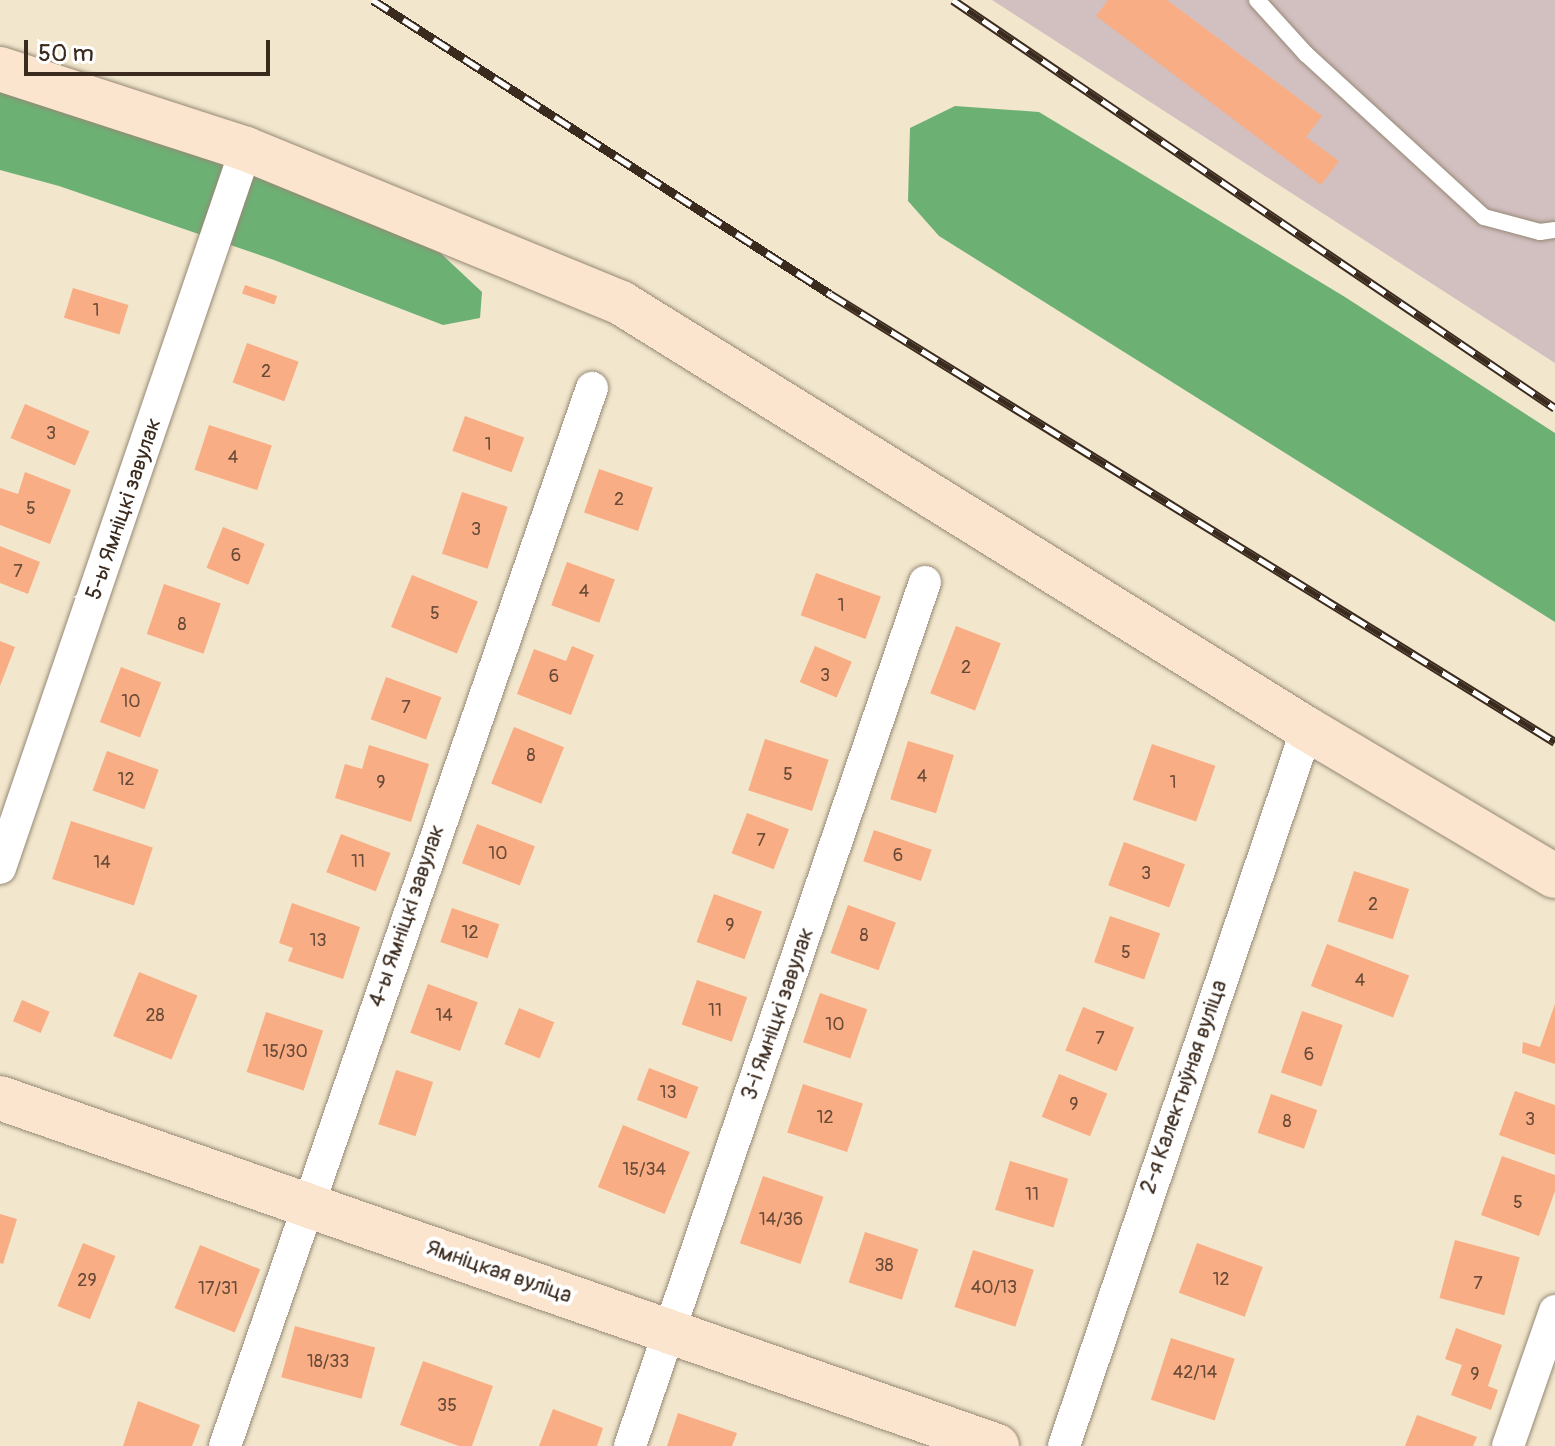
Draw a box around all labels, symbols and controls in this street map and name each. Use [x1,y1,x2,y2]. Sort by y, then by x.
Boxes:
scale bar [28,24,274,74]
text: 50 m [38,39,94,68]
house number: 1 [92,300,100,322]
house number: 2 [261,361,271,383]
street label: 5-ы Ямніцкі завулак [81,415,167,603]
house number: 3 [46,423,56,445]
house number: 1 [484,434,492,456]
house number: 4 [228,447,238,469]
house number: 2 [614,489,624,511]
house number: 5 [26,498,36,520]
house number: 3 [471,519,481,541]
house number: 6 [231,545,241,567]
house number: 7 [13,561,23,583]
house number: 4 [579,581,589,603]
house number: 1 [837,595,845,617]
house number: 5 [430,603,440,625]
house number: 8 [177,614,187,636]
house number: 2 [961,657,971,679]
house number: 3 [820,665,830,687]
house number: 6 [549,666,559,688]
house number: 10 [121,691,141,713]
house number: 7 [401,697,411,719]
house number: 8 [526,745,536,767]
house number: 5 [783,764,793,786]
house number: 4 [917,766,927,788]
house number: 12 [117,769,135,791]
house number: 9 [376,772,386,794]
house number: 1 [1169,772,1177,794]
street label: 4-ы Ямніцкі завулак [363,821,451,1011]
house number: 7 [756,830,766,852]
house number: 10 [488,843,508,865]
house number: 6 [893,845,903,867]
house number: 11 [351,851,365,873]
house number: 14 [93,852,111,874]
house number: 3 [1141,863,1151,885]
house number: 2 [1368,894,1378,916]
house number: 9 [725,915,735,937]
house number: 12 [461,922,479,944]
street label: 3-і Ямніцкі завулак [736,924,820,1104]
house number: 8 [859,925,869,947]
house number: 13 [309,930,327,952]
house number: 5 [1121,942,1131,964]
house number: 4 [1355,970,1365,992]
street label: 2-я Калектыўная вуліца [1135,977,1233,1197]
house number: 11 [708,1000,722,1022]
house number: 28 [145,1005,165,1027]
house number: 14 [435,1005,453,1027]
house number: 10 [825,1014,845,1036]
house number: 7 [1095,1028,1105,1050]
house number: 15/30 [262,1041,308,1063]
house number: 6 [1304,1044,1314,1066]
house number: 13 [659,1082,677,1104]
house number: 9 [1069,1094,1079,1116]
house number: 12 [816,1107,834,1129]
house number: 3 [1525,1109,1535,1131]
house number: 8 [1282,1111,1292,1133]
house number: 15/34 [622,1159,666,1181]
house number: 11 [1025,1184,1039,1206]
house number: 5 [1513,1192,1523,1214]
house number: 14/36 [759,1209,803,1231]
street label: Ямніцкая вуліца [423,1235,575,1309]
house number: 38 [874,1255,894,1277]
house number: 12 [1212,1269,1230,1291]
house number: 29 [77,1270,97,1292]
house number: 7 [1473,1273,1483,1295]
house number: 40/13 [971,1277,1017,1299]
house number: 17/31 [198,1278,238,1300]
house number: 18/33 [307,1351,349,1373]
house number: 42/14 [1173,1362,1217,1384]
house number: 9 [1470,1364,1480,1386]
house number: 35 [437,1395,457,1417]

